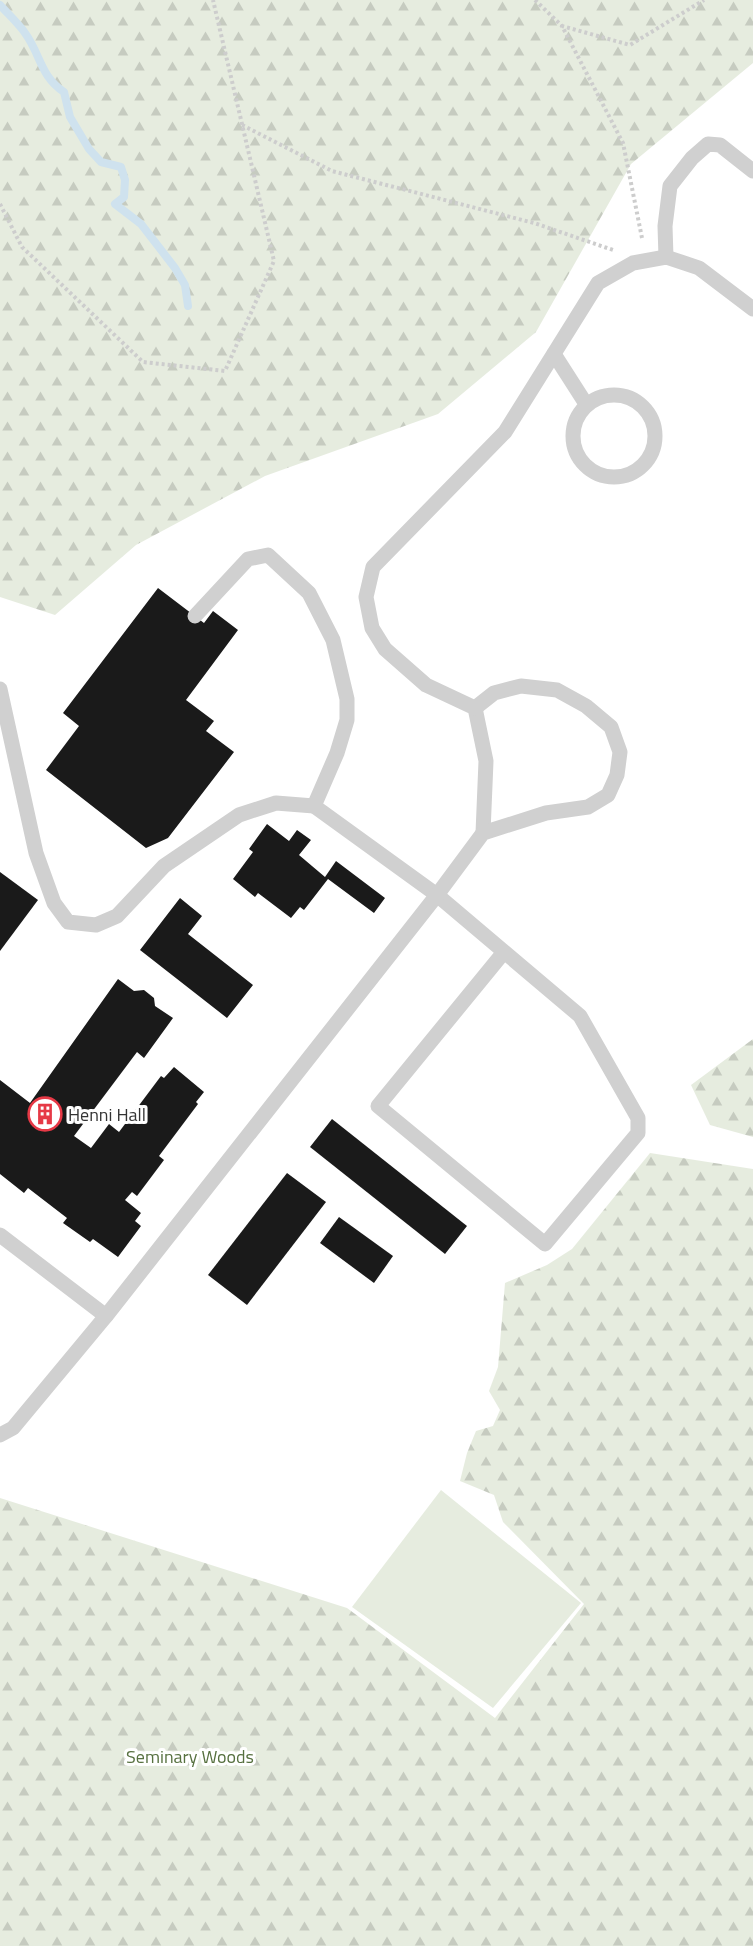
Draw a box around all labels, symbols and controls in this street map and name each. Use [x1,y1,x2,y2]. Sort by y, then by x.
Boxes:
building icon: Henni Hall [27,1096,63,1132]
place label: Henni Hall [68,1101,146,1128]
park label: Seminary Woods [126,1743,254,1770]

